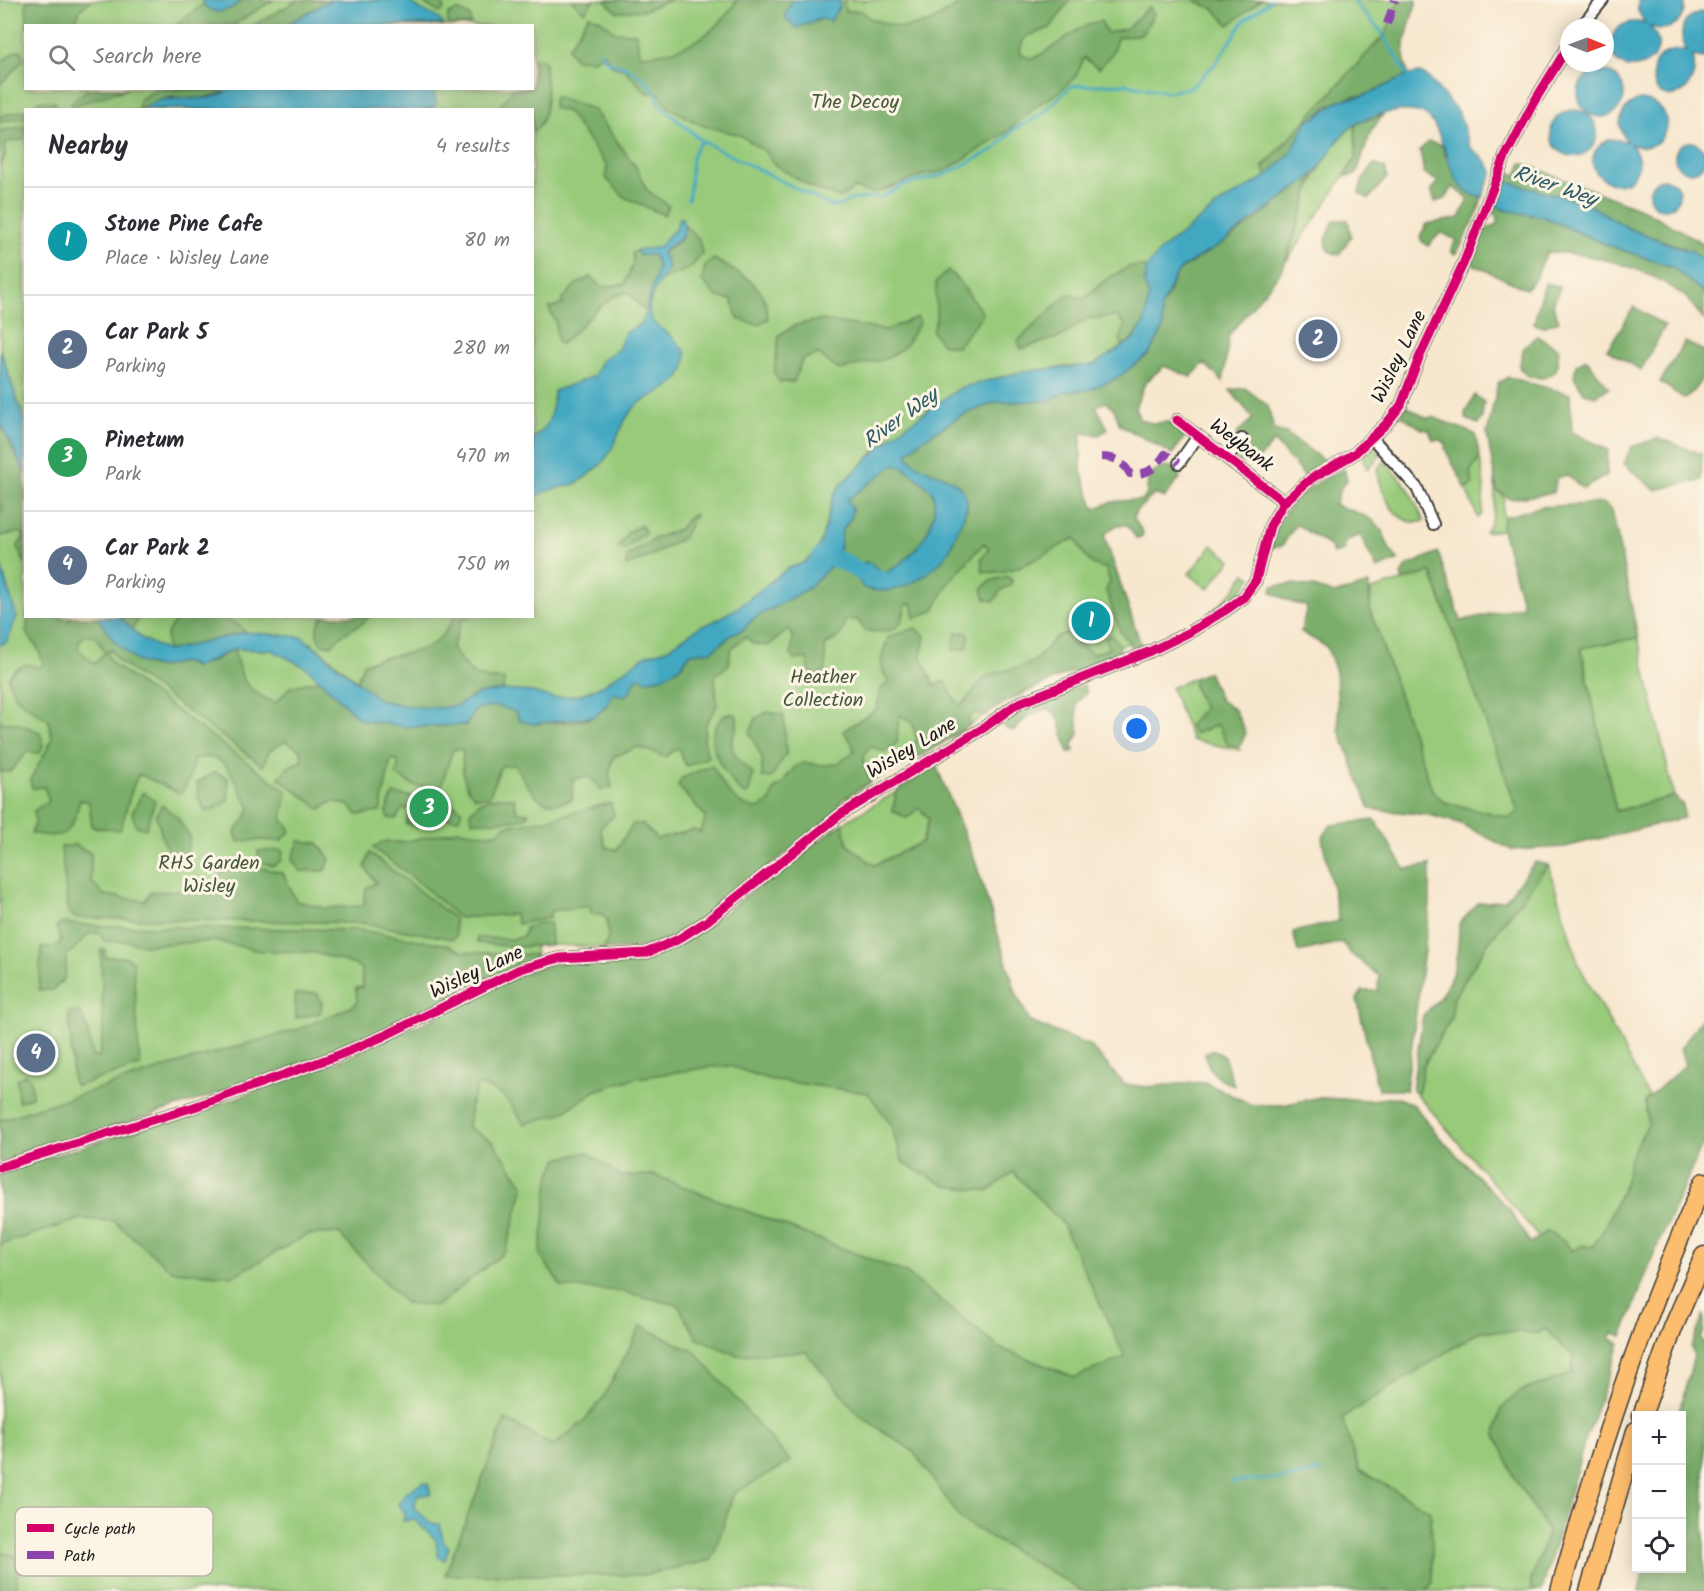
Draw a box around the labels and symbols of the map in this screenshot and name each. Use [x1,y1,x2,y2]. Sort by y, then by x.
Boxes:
north arrow [1560,18,1614,72]
park label: The Decoy [811,87,899,119]
water label: River Wey [1509,157,1604,218]
street label: Wisley Lane [1364,305,1436,409]
pin: 2 [1298,316,1338,362]
water label: River Wey [856,378,948,458]
street label: Weybank [1202,411,1281,481]
pin: 1 [1072,598,1110,644]
park label: Heather Collection [783,662,863,717]
street label: Wisley Lane [861,709,963,789]
your location [1122,714,1151,743]
pin: 3 [410,786,448,830]
park label: RHS Garden Wisley [158,848,260,903]
street label: Wisley Lane [425,937,529,1009]
pin: 4 [16,1030,56,1076]
legend [15,1507,213,1576]
text: Cycle path [64,1517,136,1542]
text: Path [64,1544,95,1569]

